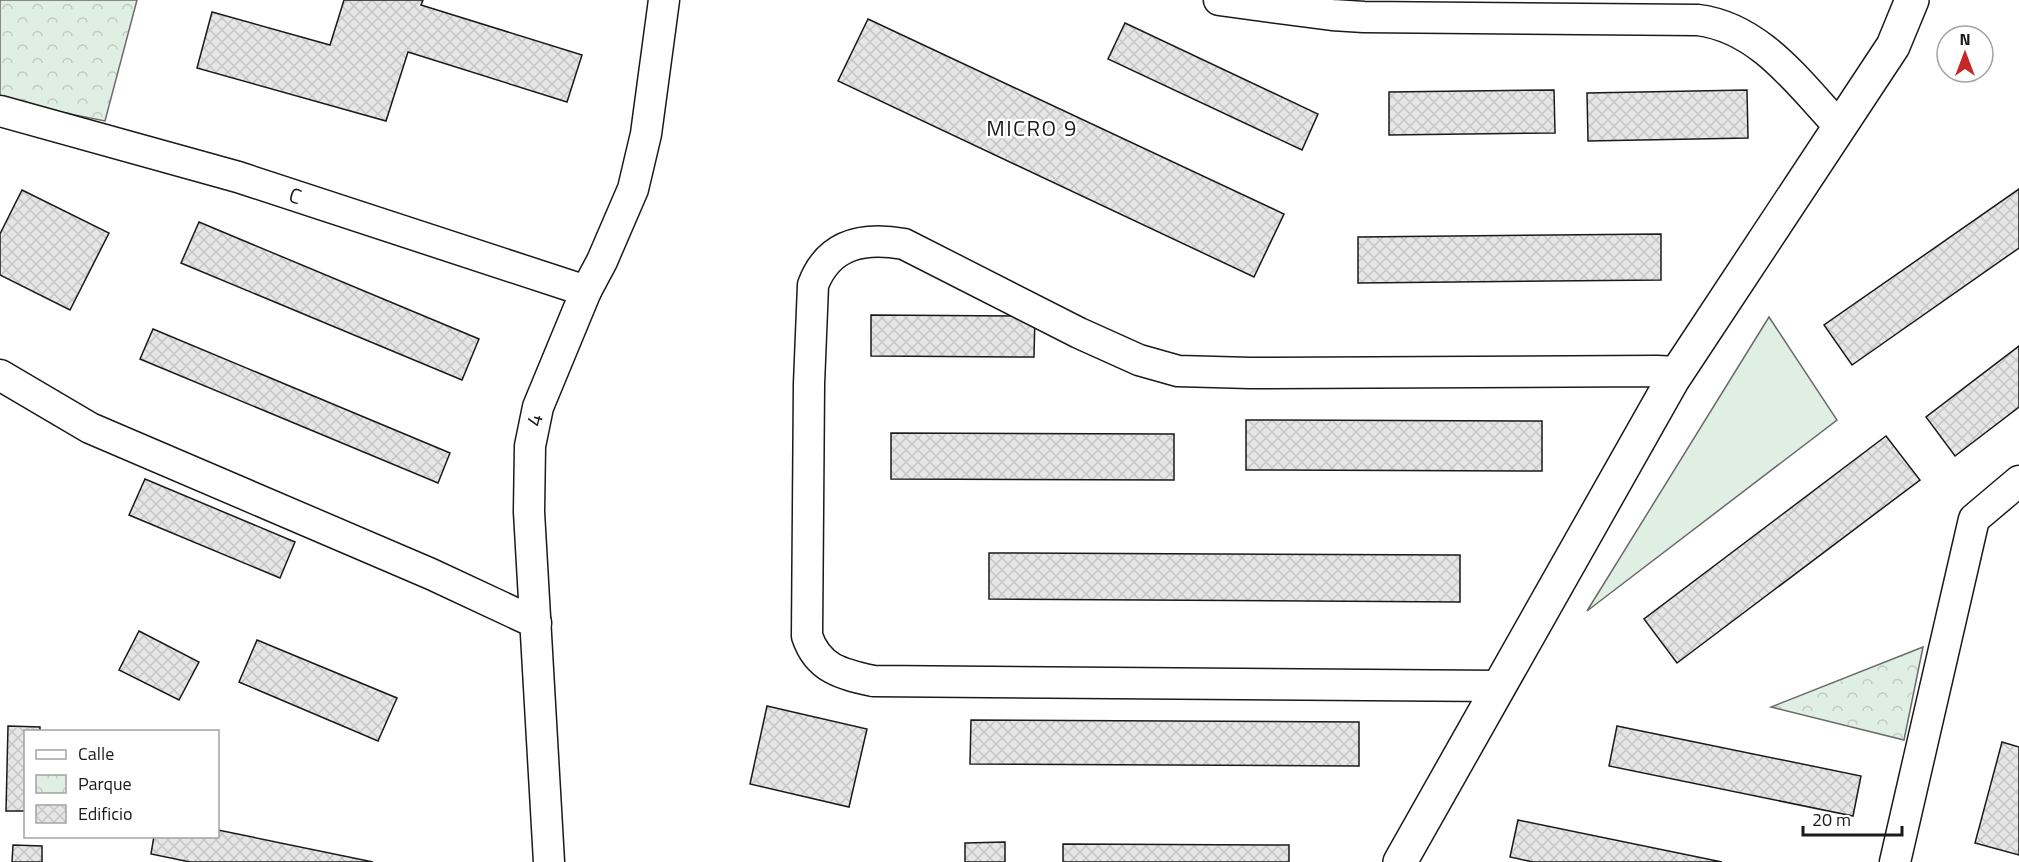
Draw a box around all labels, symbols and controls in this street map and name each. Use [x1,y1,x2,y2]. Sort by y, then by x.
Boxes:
north arrow [1935,24,1995,84]
text: N [1959,27,1971,51]
district label: MICRO 9 [986,111,1078,145]
street label: C [285,178,306,212]
street label: 4 [517,410,551,429]
legend [24,730,219,838]
text: Calle [78,740,114,767]
text: Parque [78,770,132,797]
scale bar [1803,799,1902,837]
text: Edificio [78,800,132,827]
text: 20 m [1812,806,1851,833]

